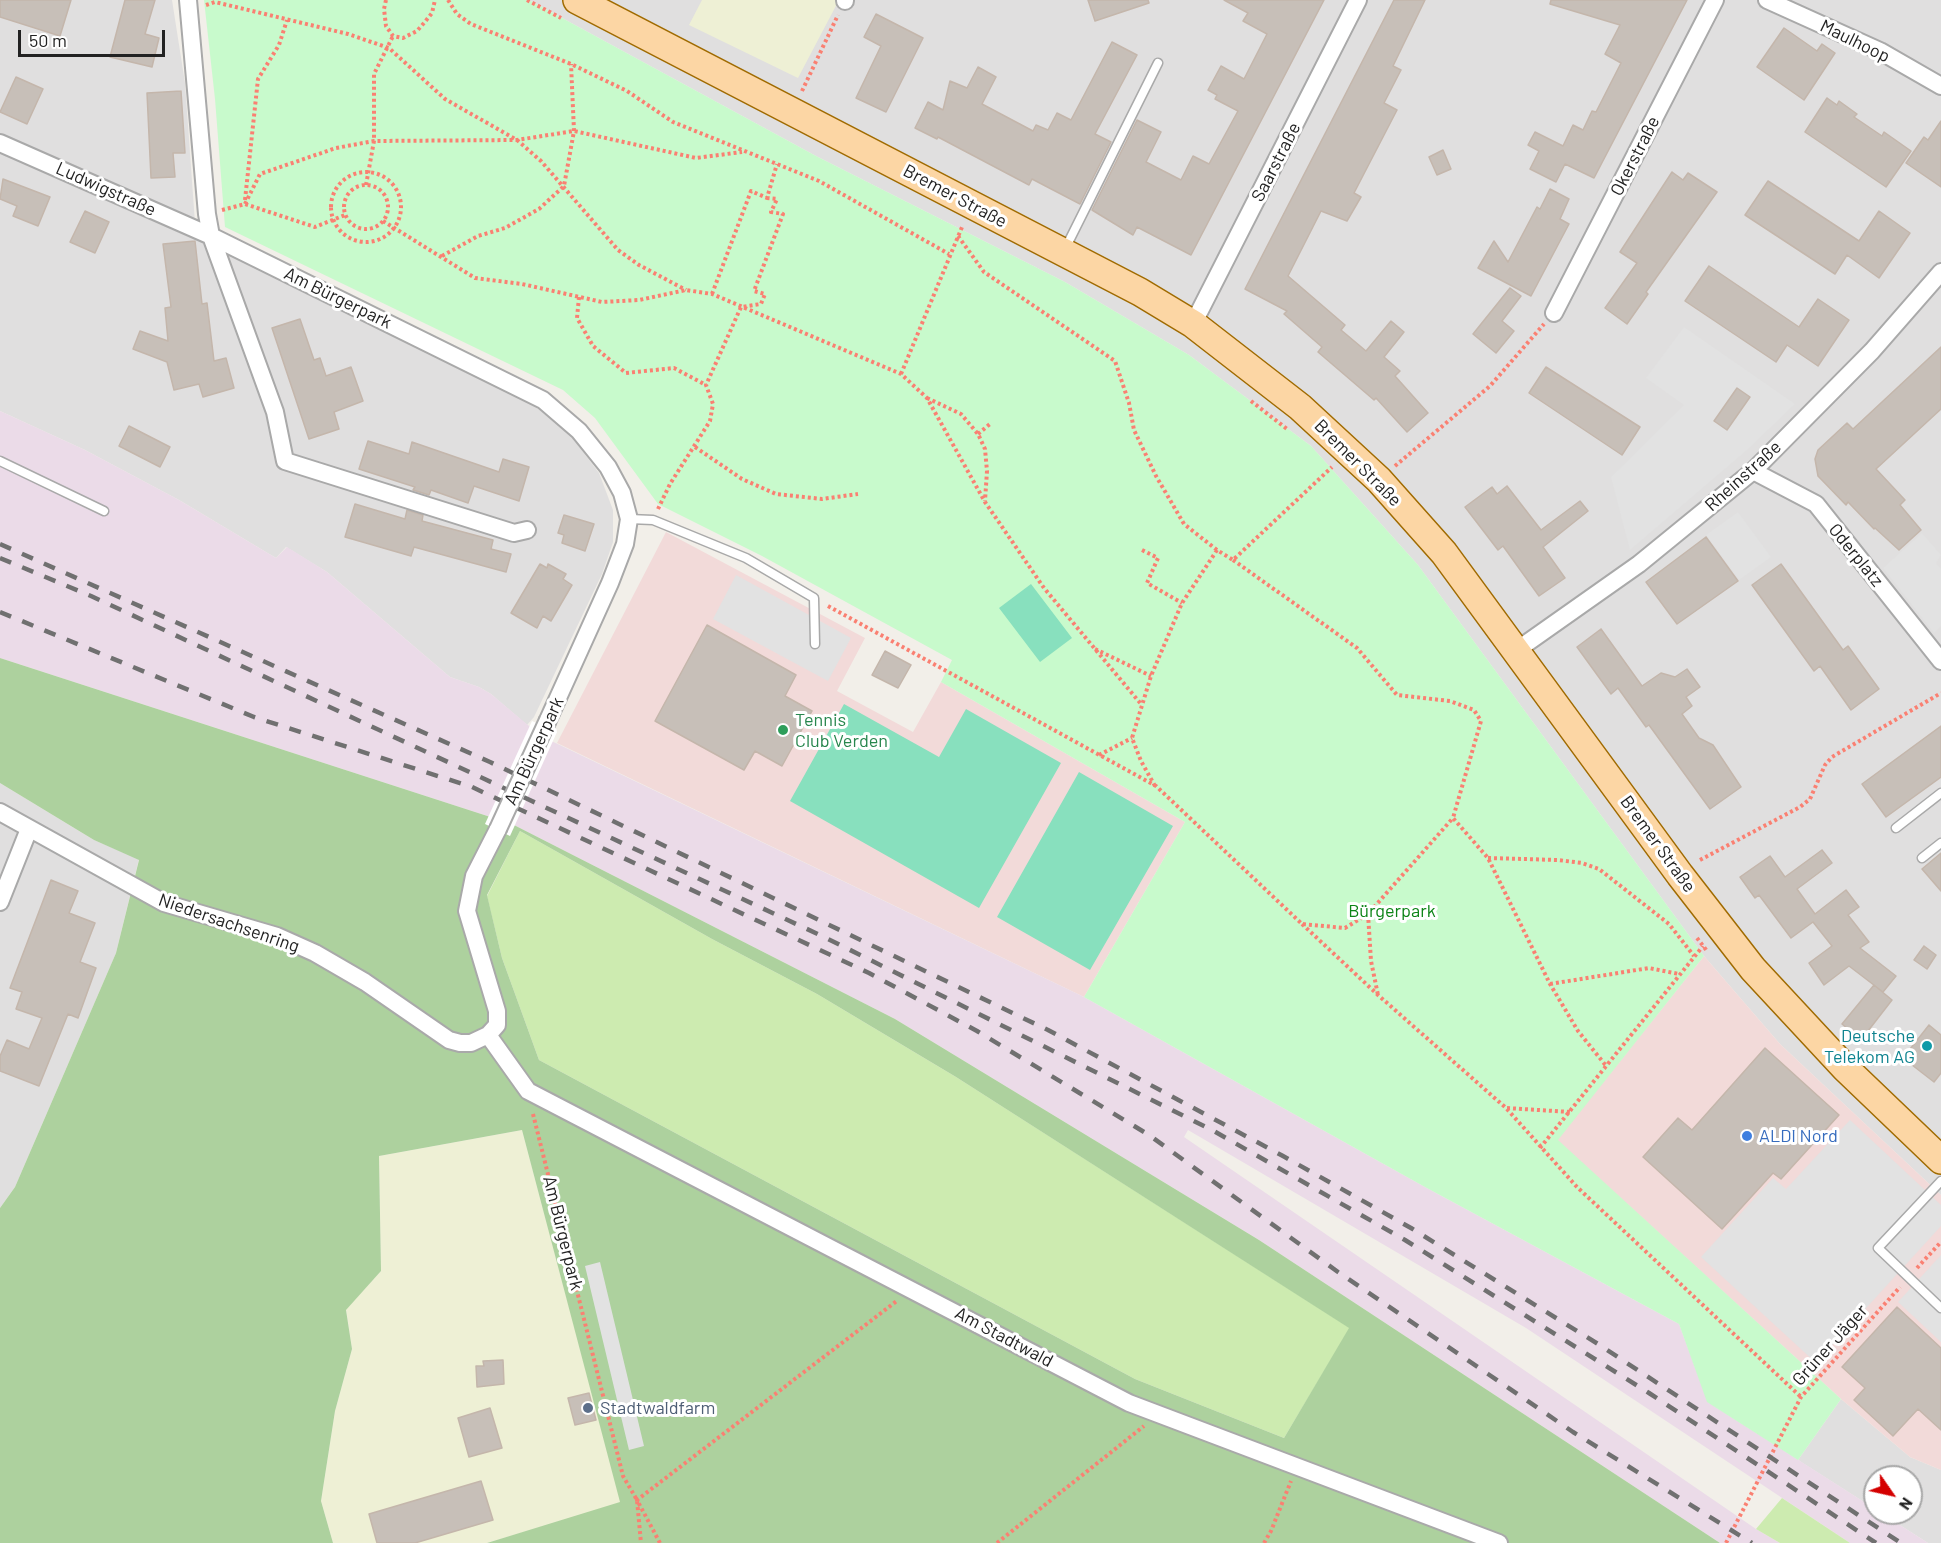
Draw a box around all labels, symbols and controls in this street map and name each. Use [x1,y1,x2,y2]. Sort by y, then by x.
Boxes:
street label: Maulhoop [1817,15,1893,67]
scale bar [21,18,168,56]
text: 50 m [29,29,67,51]
street label: Okerstraße [1606,113,1664,199]
street label: Saarstraße [1247,119,1305,205]
street label: Ludwigstraße [53,157,159,221]
street label: Bremer Straße [899,160,1011,232]
street label: Am Bürgerpark [281,263,395,333]
street label: Bremer Straße [1310,415,1406,511]
street label: Rheinstraße [1700,436,1786,516]
street label: Oderplatz [1824,519,1888,591]
street label: Am Bürgerpark [499,693,569,809]
place label: Tennis Club Verden [795,709,888,752]
marker: Tennis Club Verden [776,723,790,737]
street label: Bremer Straße [1616,791,1700,897]
street label: Niedersachsenring [156,889,302,957]
park label: Bürgerpark [1348,900,1436,922]
place label: Deutsche Telekom AG [1824,1025,1915,1068]
marker: Deutsche Telekom AG [1920,1039,1934,1053]
place label: ALDI Nord [1759,1125,1838,1147]
marker: ALDI Nord [1740,1129,1754,1143]
street label: Am Bürgerpark [538,1174,588,1292]
street label: Grüner Jäger [1788,1300,1872,1390]
street label: Am Stadtwald [951,1302,1057,1372]
place label: Stadtwaldfarm [600,1397,715,1419]
marker: Stadtwaldfarm [581,1401,595,1415]
north arrow [1863,1465,1923,1525]
text: N [1896,1494,1918,1514]

